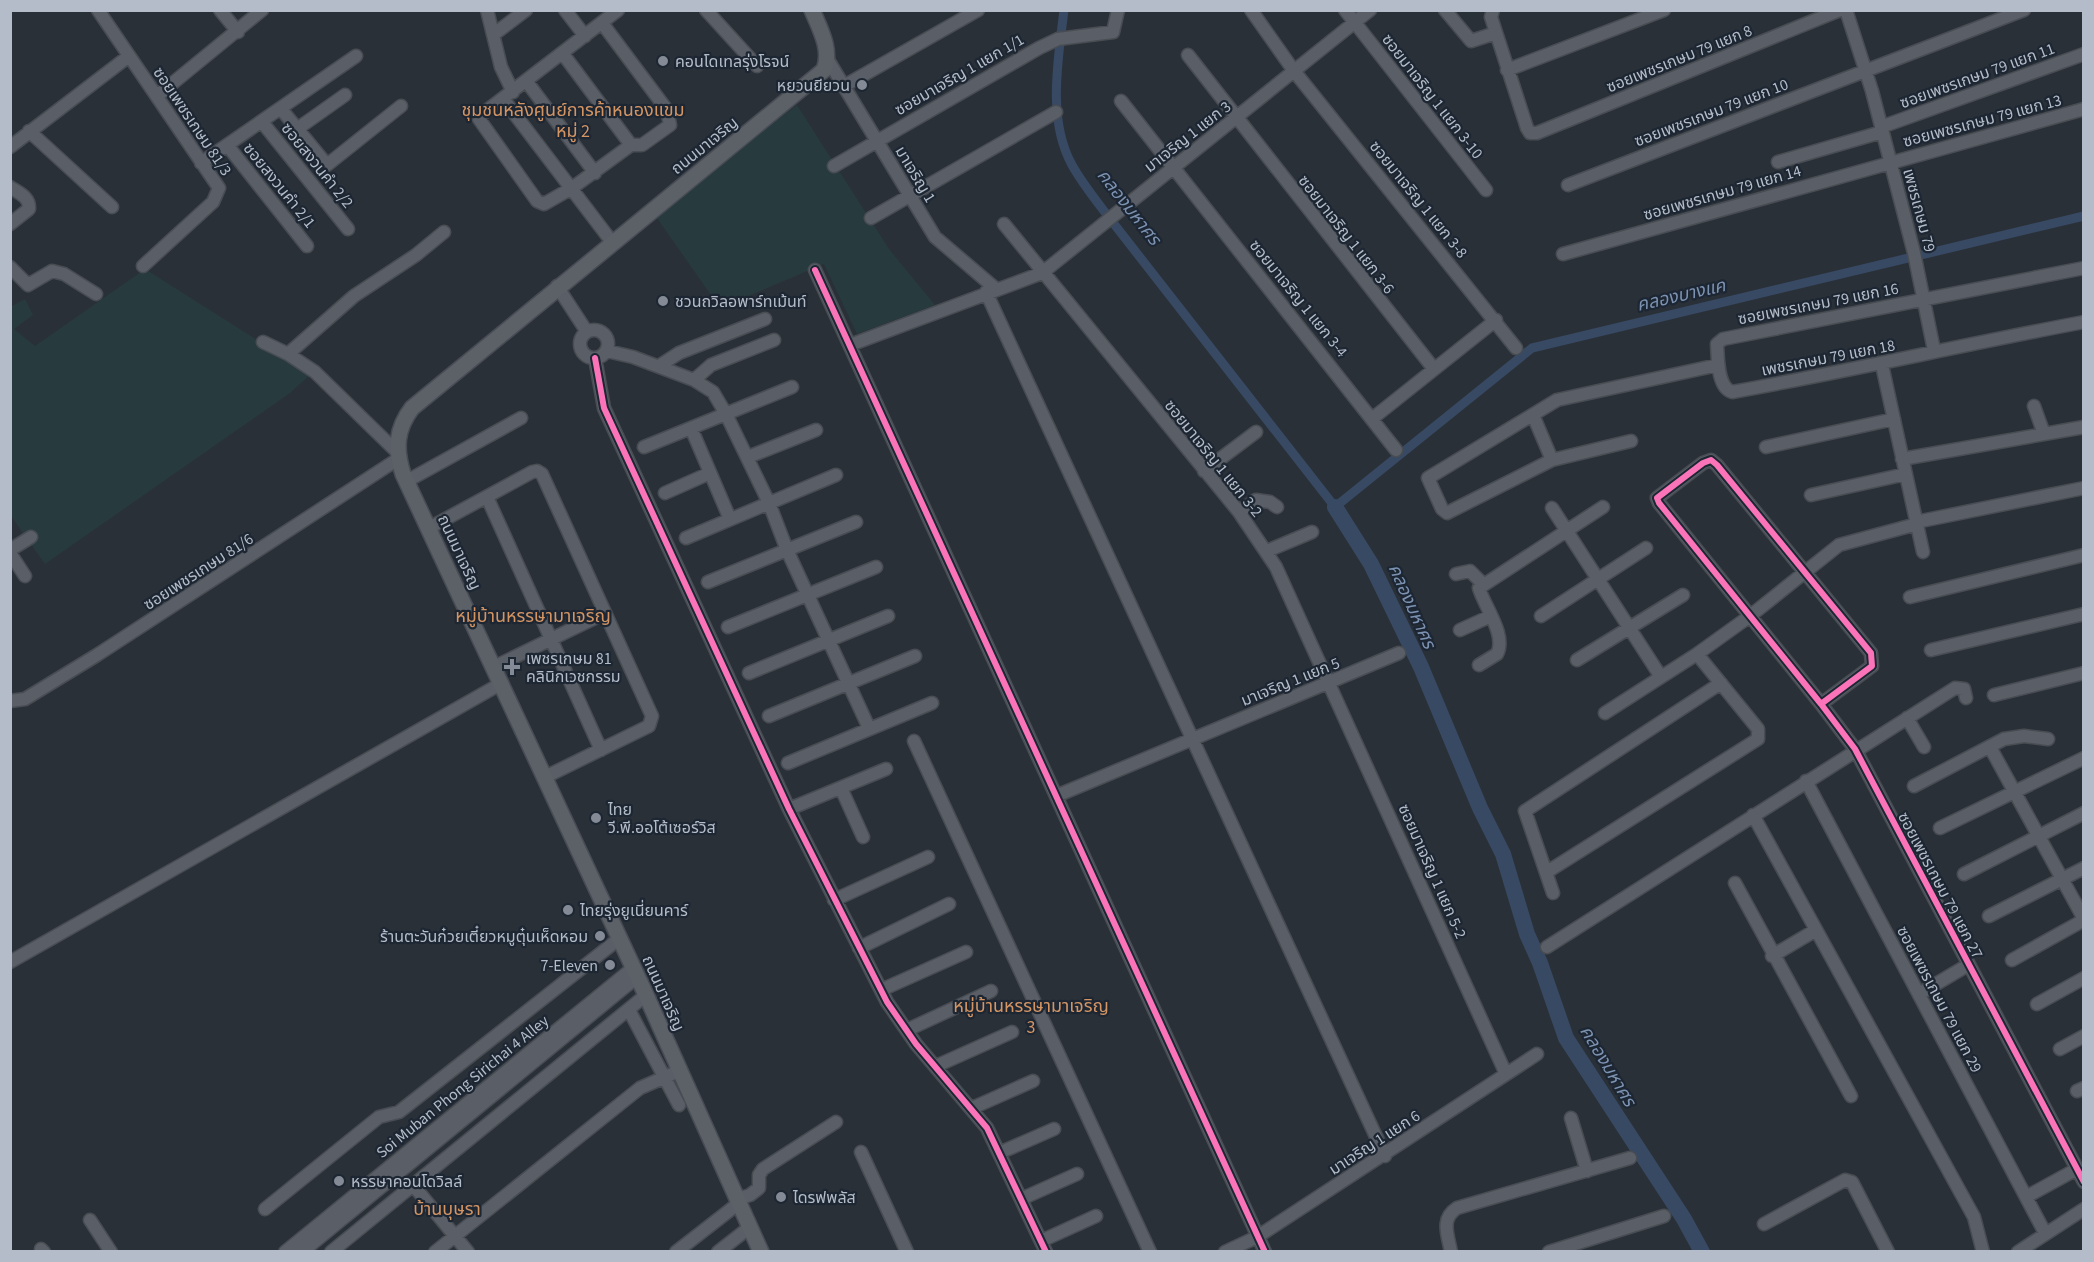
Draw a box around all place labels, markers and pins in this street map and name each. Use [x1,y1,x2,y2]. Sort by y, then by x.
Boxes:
place label: คอนโดเทลรุ่งโรจน์ [675,51,789,73]
marker: คอนโดเทลรุ่งโรจน์ [656,54,670,68]
place label: หยวนยียวน [777,75,850,97]
marker: หยวนยียวน [855,78,869,92]
place label: ชวนถวิลอพาร์ทเม้นท์ [675,291,807,313]
marker: ชวนถวิลอพาร์ทเม้นท์ [656,294,670,308]
place label: เพชรเกษม 81 คลินิกเวชกรรม [526,648,621,688]
marker: เพชรเกษม 81 คลินิกเวชกรรม [503,658,521,676]
place label: ไทย วี.พี.ออโต้เซอร์วิส [607,799,716,839]
marker: ไทย วี.พี.ออโต้เซอร์วิส [589,811,603,825]
place label: ไทยรุ่งยูเนี่ยนคาร์ [579,899,689,922]
marker: ไทยรุ่งยูเนี่ยนคาร์ [561,903,575,917]
place label: ร้านตะวันก๋วยเตี๋ยวหมูตุ๋นเห็ดหอม [380,925,588,948]
marker: ร้านตะวันก๋วยเตี๋ยวหมูตุ๋นเห็ดหอม [593,929,607,943]
place label: 7-Eleven [540,955,598,977]
marker: 7-Eleven [603,958,617,972]
place label: หรรษาคอนโดวิลล์ [351,1171,462,1193]
marker: หรรษาคอนโดวิลล์ [332,1174,346,1188]
place label: ไดรฟพลัส [792,1187,856,1209]
marker: ไดรฟพลัส [774,1190,788,1204]

